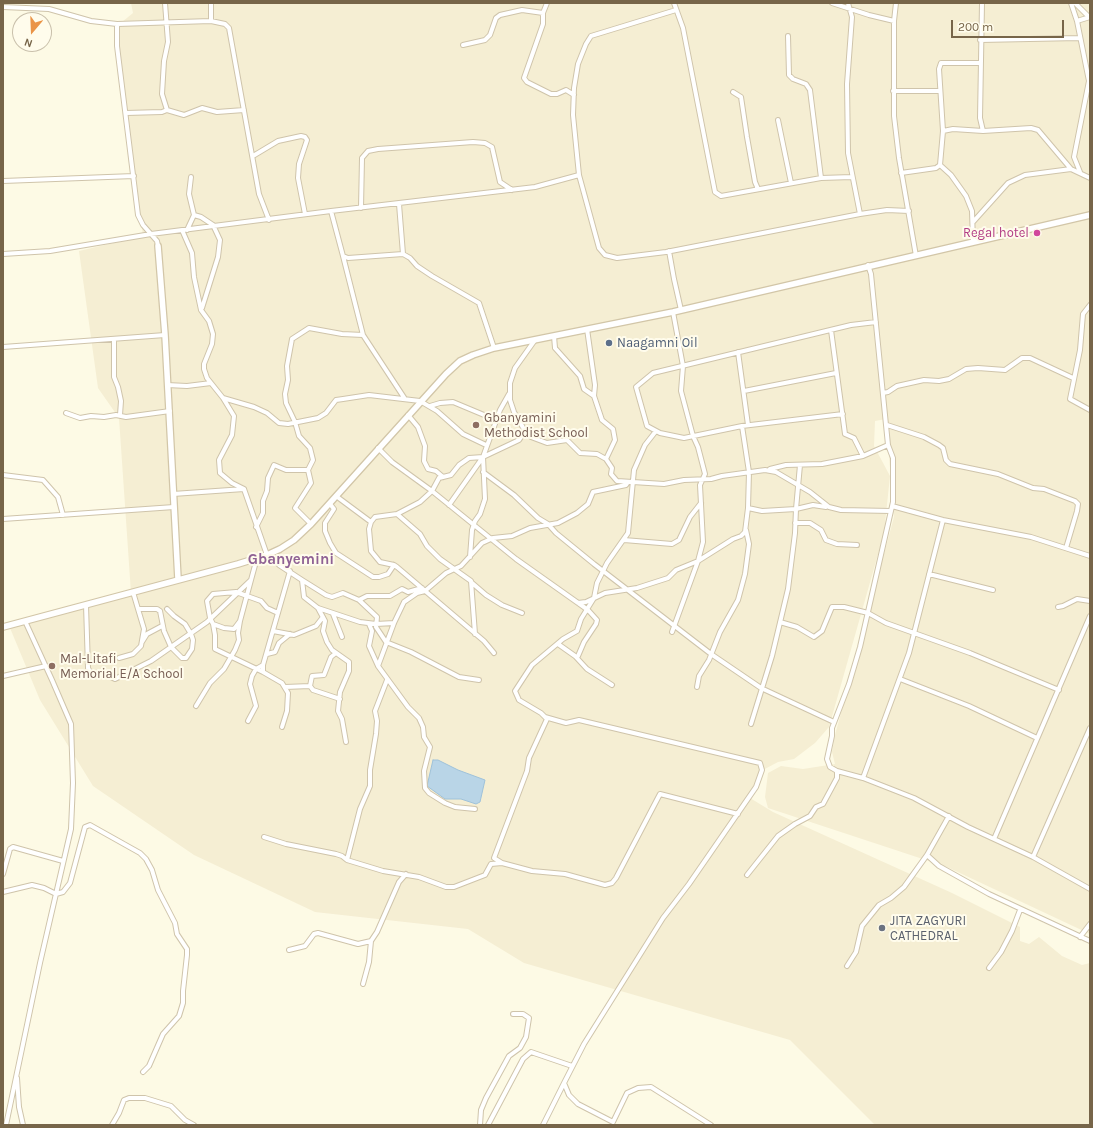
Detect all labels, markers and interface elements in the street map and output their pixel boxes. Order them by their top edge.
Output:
north arrow [12,12,52,52]
scale bar [953,12,1066,38]
text: 200 m [958,20,993,34]
text: N [22,35,34,50]
place label: Regal hotel [963,225,1029,241]
marker: Regal hotel [1032,228,1042,238]
place label: Naagamni Oil [617,335,698,351]
marker: Naagamni Oil [604,338,614,348]
place label: Gbanyamini Methodist School [484,410,588,441]
marker: Gbanyamini Methodist School [471,420,481,430]
district label: Gbanyemini [248,551,334,569]
place label: Mal-Litafi Memorial E/A School [60,651,183,682]
marker: Mal-Litafi Memorial E/A School [47,661,57,671]
place label: JITA ZAGYURI CATHEDRAL [890,913,966,944]
marker: JITA ZAGYURI CATHEDRAL [877,923,887,933]

